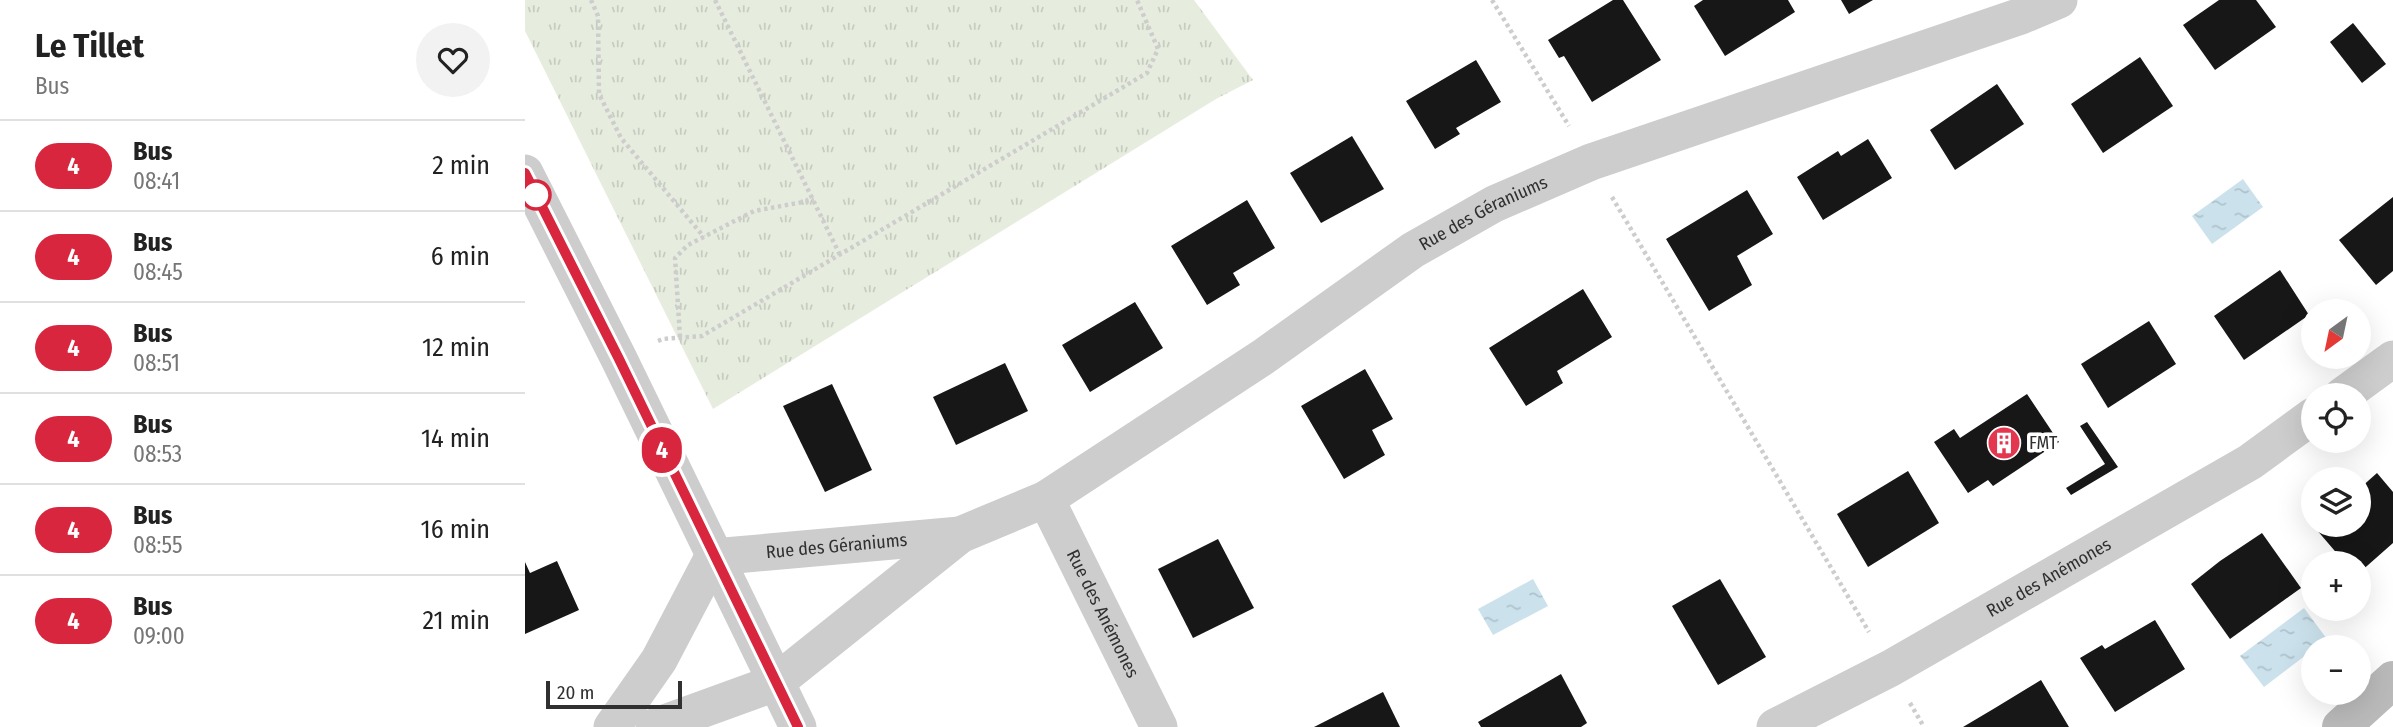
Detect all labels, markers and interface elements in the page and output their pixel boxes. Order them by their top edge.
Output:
button: heart [416,23,490,97]
text: Le Tillet [35,26,144,66]
text: Bus [35,72,69,100]
text: Bus [133,136,172,167]
text: 2 min [432,150,490,181]
text: 4 [67,152,80,180]
text: 08:41 [133,167,180,195]
street label: Rue des Géraniums [1415,171,1551,255]
unlabelled marker [521,180,551,210]
text: Bus [133,227,172,258]
text: 6 min [431,241,490,272]
text: 4 [67,243,80,271]
text: 08:45 [133,258,183,286]
north arrow [2301,299,2371,369]
map controls [2301,299,2371,705]
text: Bus [133,318,172,349]
text: 12 min [422,332,490,363]
text: 4 [67,334,80,362]
text: 08:51 [133,349,180,377]
button: locate [2301,383,2371,453]
text: Bus [133,409,172,440]
text: 14 min [421,423,490,454]
building icon: FMT [1985,424,2023,462]
text: 4 [67,425,80,453]
line badge: 4 [639,427,685,473]
place label: FMT [2029,432,2058,454]
text: 4 [656,436,668,464]
text: 08:53 [133,440,182,468]
button: layers [2301,467,2371,537]
text: Bus [133,500,172,531]
text: 16 min [421,514,490,545]
text: 4 [67,516,80,544]
street label: Rue des Géraniums [765,529,908,563]
text: 08:55 [133,531,182,559]
street label: Rue des Anémones [1982,533,2115,622]
street label: Rue des Anémones [1062,546,1144,682]
button: + [2301,551,2371,621]
text: Bus [133,591,172,622]
text: 21 min [423,605,490,636]
text: 4 [67,607,80,635]
text: 09:00 [133,622,185,650]
button: − [2301,635,2371,705]
scale bar [546,678,683,710]
text: 20 m [557,681,594,704]

